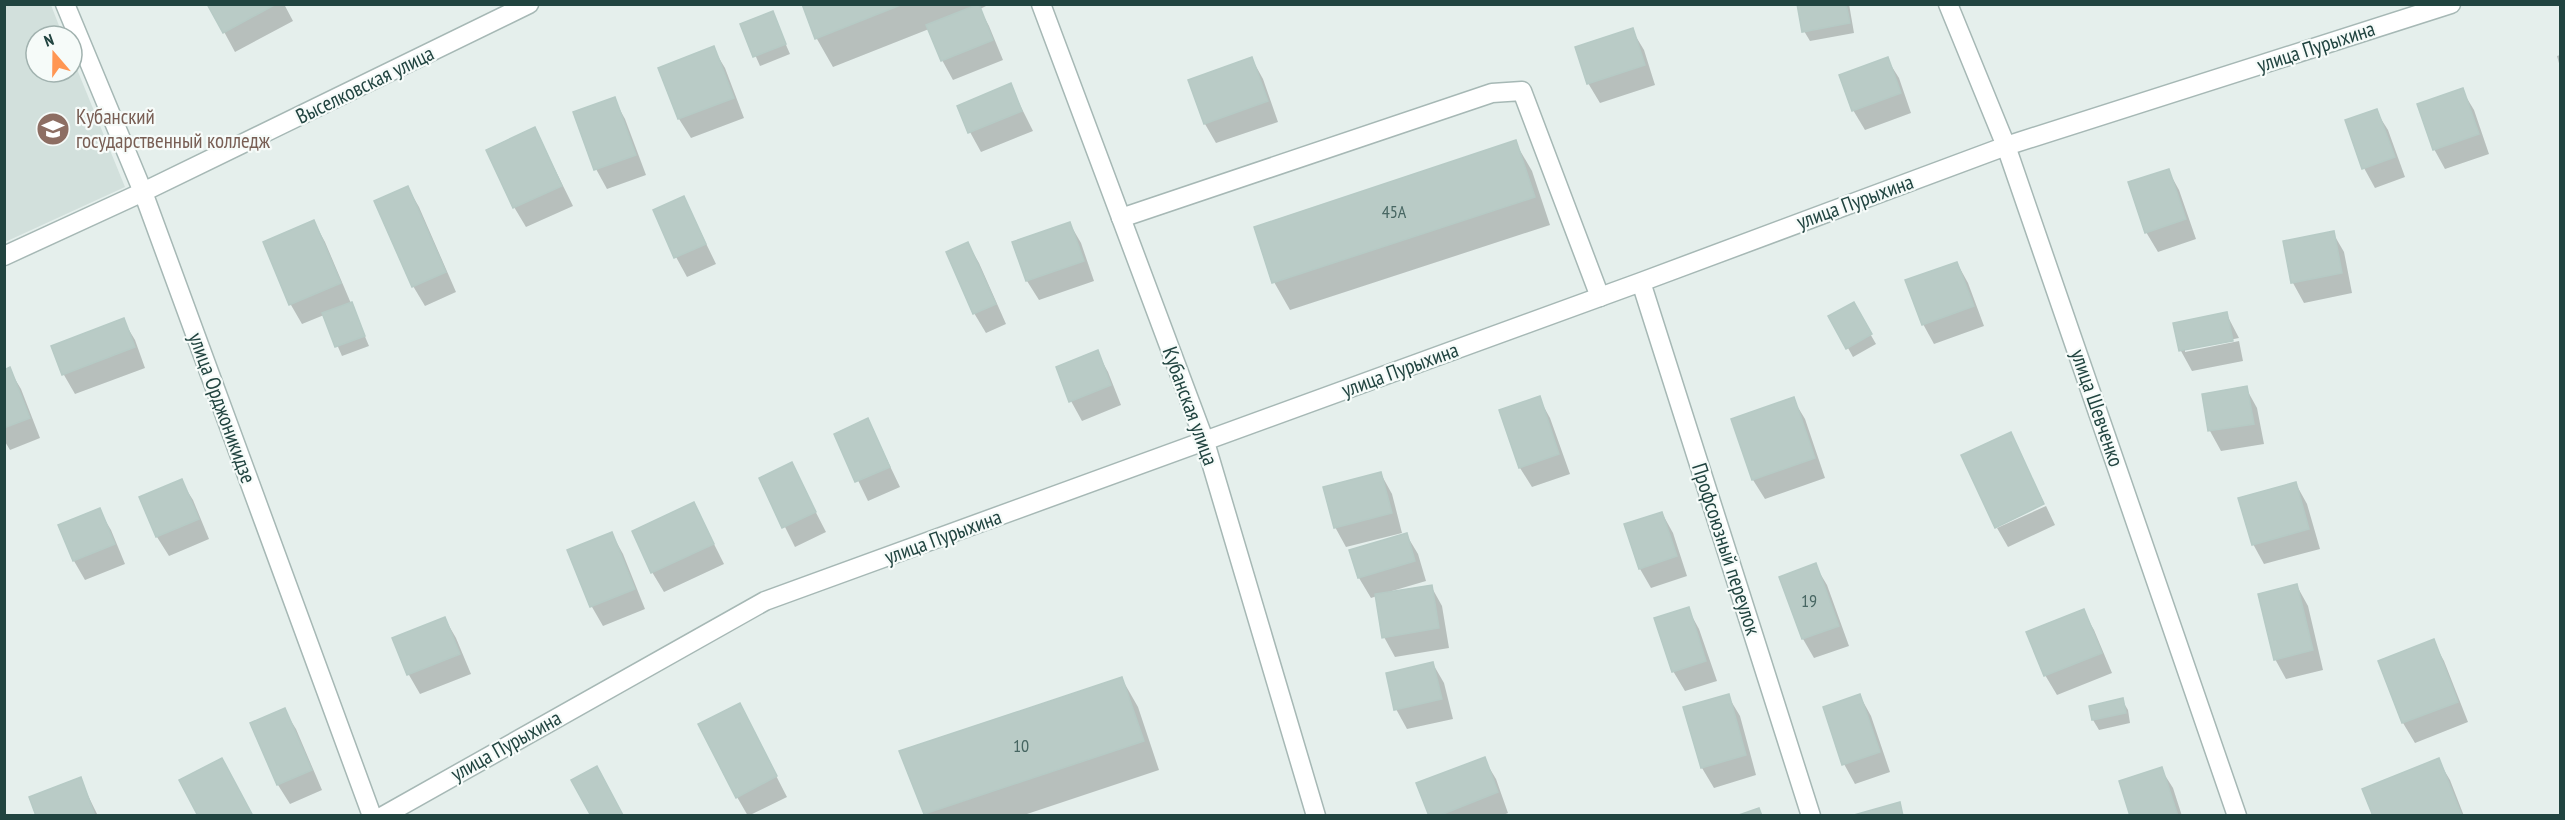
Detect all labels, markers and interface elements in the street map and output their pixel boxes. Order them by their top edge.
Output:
street label: улица Пурыхина [2254,15,2378,78]
north arrow [24,24,84,84]
text: N [41,29,56,51]
street label: Выселковская улица [291,39,438,130]
place label: Кубанский государственный колледж [76,103,271,154]
school or university icon: Кубанский государственный колледж [35,111,71,147]
street label: улица Пурыхина [1793,168,1917,235]
house number: 45А [1382,200,1407,223]
street label: улица Орджоникидзе [183,329,262,487]
street label: улица Пурыхина [1338,336,1462,403]
street label: Кубанская улица [1157,343,1224,469]
street label: улица Шевченко [2065,346,2130,470]
street label: Профсоюзный переулок [1686,459,1767,638]
street label: улица Пурыхина [881,503,1005,570]
house number: 19 [1801,589,1817,612]
street label: улица Пурыхина [446,704,566,787]
house number: 10 [1013,734,1029,757]

